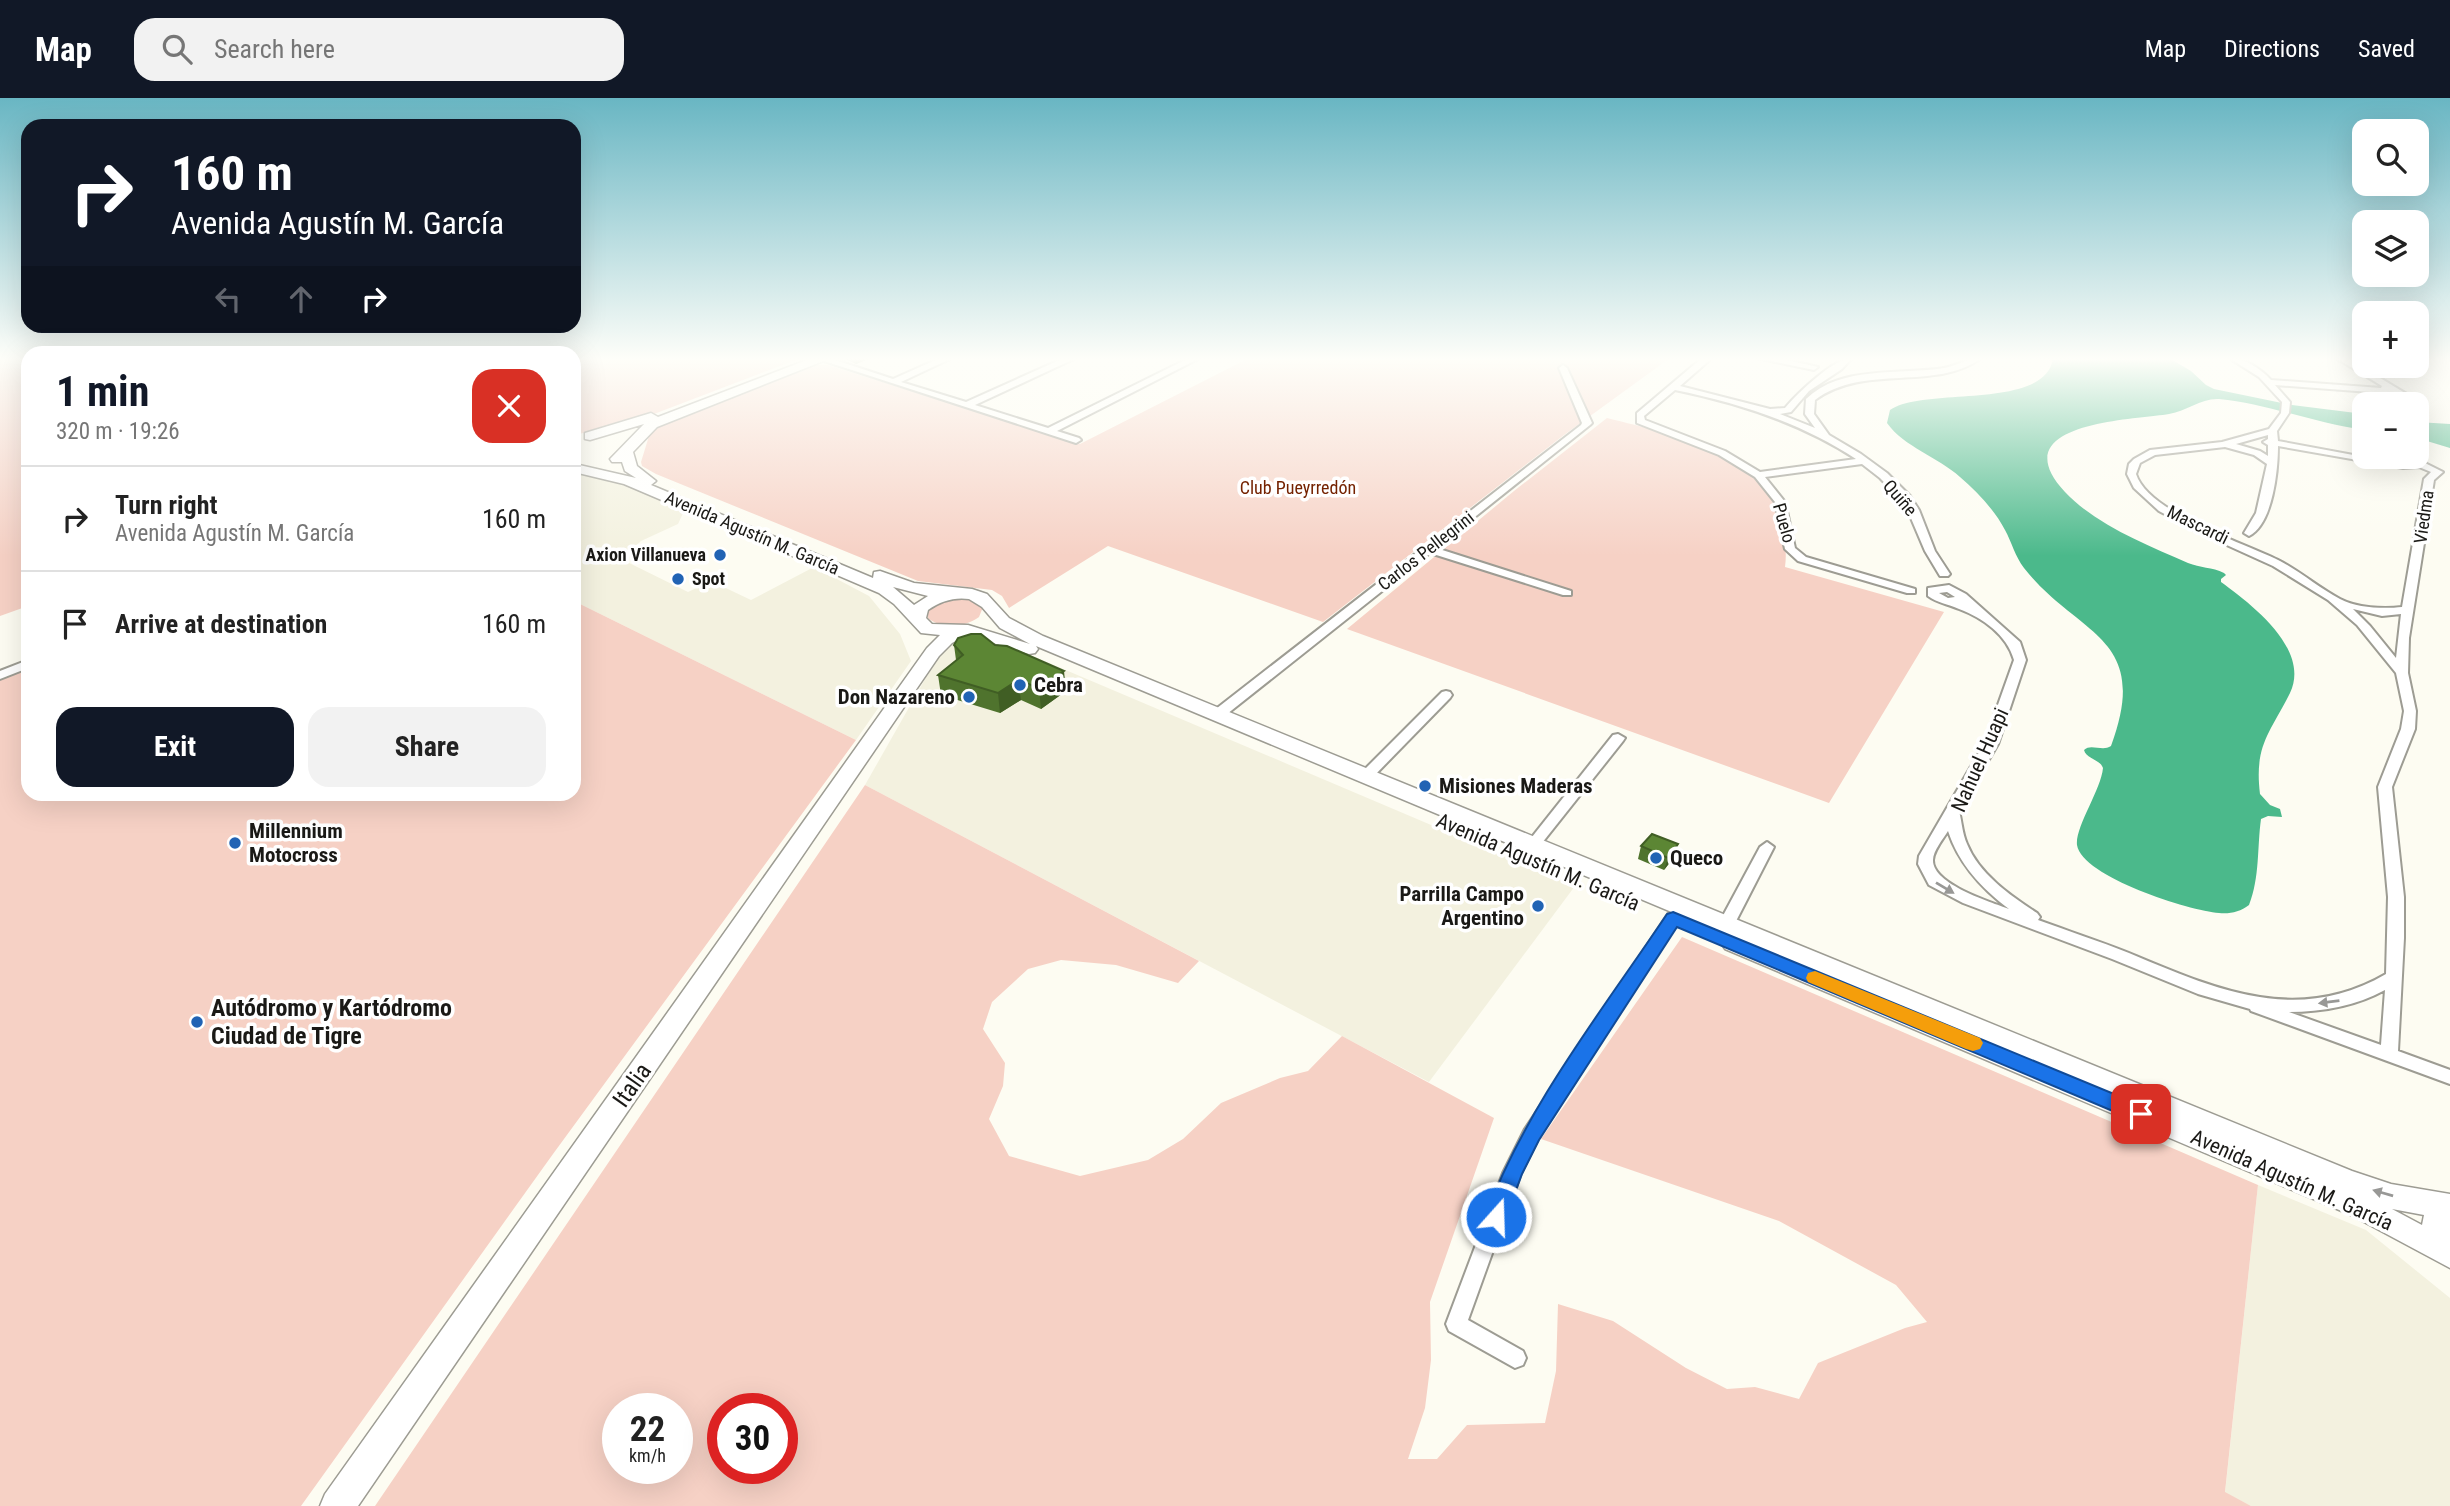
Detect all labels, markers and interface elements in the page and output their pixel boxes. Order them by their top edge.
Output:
search box [134,18,624,81]
text: Map [35,30,92,69]
icon: search [158,30,196,68]
text: Search here [214,34,335,64]
text: Map [2145,35,2186,63]
text: Directions [2224,35,2320,63]
text: Saved [2358,35,2415,63]
map controls [2352,119,2429,469]
button: search [2352,119,2429,196]
text: 160 m [171,145,293,202]
icon: right [56,147,147,238]
text: Avenida Agustín M. García [171,204,504,242]
button: layers [2352,210,2429,287]
icon: left [209,280,247,318]
icon: ahead [282,280,320,318]
icon: right [355,280,393,318]
button: + [2352,301,2429,378]
text: 1 min [56,367,149,416]
button: close [472,369,546,443]
button: − [2352,392,2429,469]
text: 320 m · 19:26 [56,418,180,445]
street label: Quiñe [1879,475,1922,520]
park label: Club Pueyrredón [1240,477,1356,498]
street label: Avenida Agustín M. García [662,486,843,579]
street label: Viedma [2409,489,2438,545]
text: Turn right [115,490,217,520]
icon: right [56,500,94,538]
street label: Puelo [1769,501,1800,545]
street label: Mascardi [2164,501,2232,548]
text: 160 m [482,504,546,534]
street label: Carlos Pellegrini [1373,507,1478,595]
text: Avenida Agustín M. García [115,520,354,547]
place label: Axion Villanueva [585,544,706,565]
marker: Axion Villanueva [712,547,728,563]
place label: Spot [692,568,726,589]
marker: Spot [670,571,686,587]
icon: arrive [56,605,94,643]
text: Arrive at destination [115,609,327,639]
text: 160 m [482,609,546,639]
place label: Cebra [1034,673,1083,697]
marker: Cebra [1012,677,1028,693]
place label: Don Nazareno [838,685,955,709]
marker: Don Nazareno [961,689,977,705]
street label: Nahuel Huapi [1946,704,2014,816]
button: Exit [56,707,294,787]
button: Share [308,707,546,787]
place label: Misiones Maderas [1439,774,1593,798]
marker: Misiones Maderas [1417,778,1433,794]
street label: Avenida Agustín M. García [1433,808,1643,916]
place label: Millennium Motocross [249,819,343,867]
marker: Millennium Motocross [227,835,243,851]
place label: Queco [1670,846,1723,870]
marker: Queco [1648,850,1664,866]
one-way arrow [1936,881,1955,894]
place label: Parrilla Campo Argentino [1399,882,1524,930]
marker: Parrilla Campo Argentino [1530,898,1546,914]
place label: Autódromo y Kartódromo Ciudad de Tigre [211,994,452,1050]
one-way arrow [2318,996,2340,1007]
marker: Autódromo y Kartódromo Ciudad de Tigre [189,1014,205,1030]
street label: Italia [607,1058,657,1112]
pin [2111,1084,2171,1144]
icon: arrive [2122,1095,2160,1133]
street label: Avenida Agustín M. García [2187,1125,2397,1235]
position arrow [1459,1180,1533,1254]
one-way arrow [2372,1188,2393,1198]
speed limit sign: 30 [707,1393,798,1484]
text: 22 [630,1409,665,1450]
text: km/h [629,1445,666,1466]

